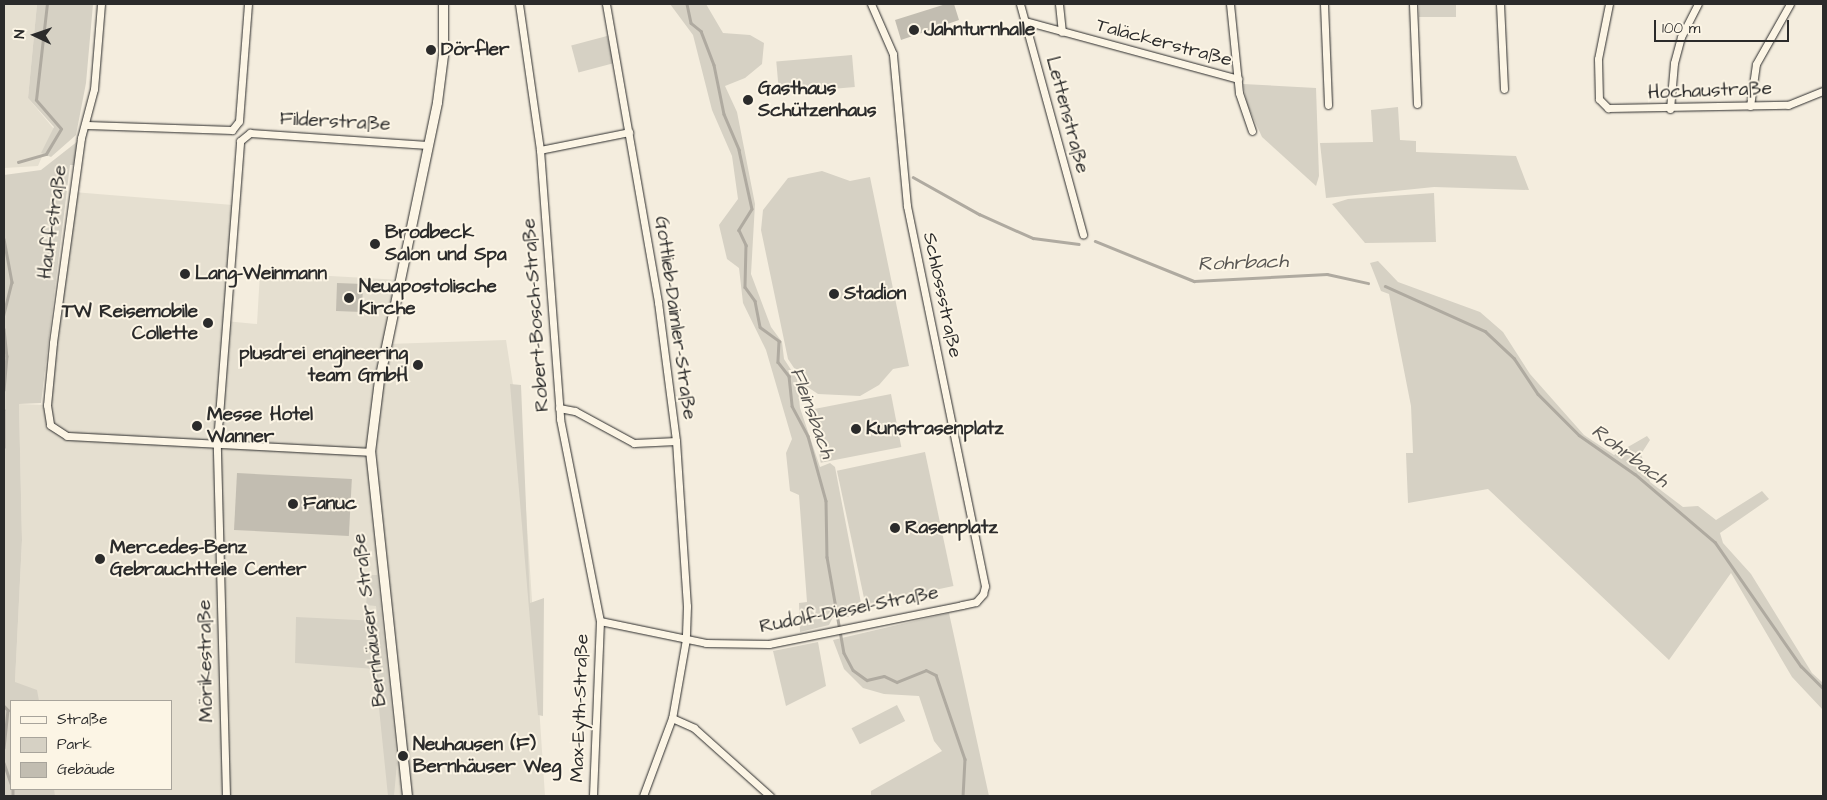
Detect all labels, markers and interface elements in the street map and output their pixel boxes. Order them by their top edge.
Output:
north arrow [10,10,60,60]
scale bar [1657,10,1792,42]
street label: Taläckerstraße [1094,14,1234,72]
text: 100 m [1662,18,1701,39]
place label: Jahnturnhalle [924,19,1035,41]
marker: Jahnturnhalle [908,24,920,36]
text: N [10,29,30,39]
place label: Dörfler [441,39,510,61]
marker: Dörfler [425,44,437,56]
street label: Lettenstraße [1040,54,1094,176]
street label: Hochaustraße [1648,77,1772,105]
place label: Gasthaus Schützenhaus [758,78,876,122]
marker: Gasthaus Schützenhaus [742,94,754,106]
street label: Filderstraße [279,108,391,136]
street label: Hauffstraße [34,164,72,280]
street label: Gottlieb-Daimler-Straße [649,215,701,421]
street label: Robert-Bosch-Straße [518,217,554,413]
place label: Brodbeck Salon und Spa [385,222,507,266]
street label: Schlossstraße [918,230,966,360]
marker: Brodbeck Salon und Spa [369,238,381,250]
water label: Rohrbach [1197,249,1289,277]
place label: Lang-Weinmann [195,263,327,285]
marker: Lang-Weinmann [179,268,191,280]
place label: Neuapostolische Kirche [359,276,497,320]
place label: Stadion [844,283,906,305]
marker: Stadion [828,288,840,300]
marker: Neuapostolische Kirche [343,292,355,304]
place label: TW Reisemobile Collette [62,301,198,345]
marker: TW Reisemobile Collette [202,317,214,329]
place label: plusdrei engineering team GmbH [239,343,408,387]
marker: plusdrei engineering team GmbH [412,359,424,371]
water label: Fleinsbach [785,364,839,462]
place label: Messe Hotel Wanner [207,404,313,448]
place label: Kunstrasenplatz [866,418,1004,440]
water label: Rohrbach [1587,419,1673,493]
marker: Messe Hotel Wanner [191,420,203,432]
marker: Kunstrasenplatz [850,423,862,435]
place label: Fanuc [303,493,357,515]
marker: Fanuc [287,498,299,510]
place label: Rasenplatz [905,517,998,539]
marker: Rasenplatz [889,522,901,534]
street label: Bernhäuser Straße [348,532,392,708]
place label: Mercedes-Benz Gebrauchtteile Center [110,537,306,581]
marker: Mercedes-Benz Gebrauchtteile Center [94,553,106,565]
street label: Rudolf-Diesel-Straße [758,581,940,639]
street label: Mörikestraße [194,599,218,723]
street label: Max-Eyth-Straße [566,633,594,783]
legend [10,700,172,790]
text: Straße [57,709,107,730]
text: Park [57,734,92,755]
place label: Neuhausen (F) Bernhäuser Weg [413,734,561,778]
marker: Neuhausen (F) Bernhäuser Weg [397,750,409,762]
text: Gebäude [57,759,115,780]

